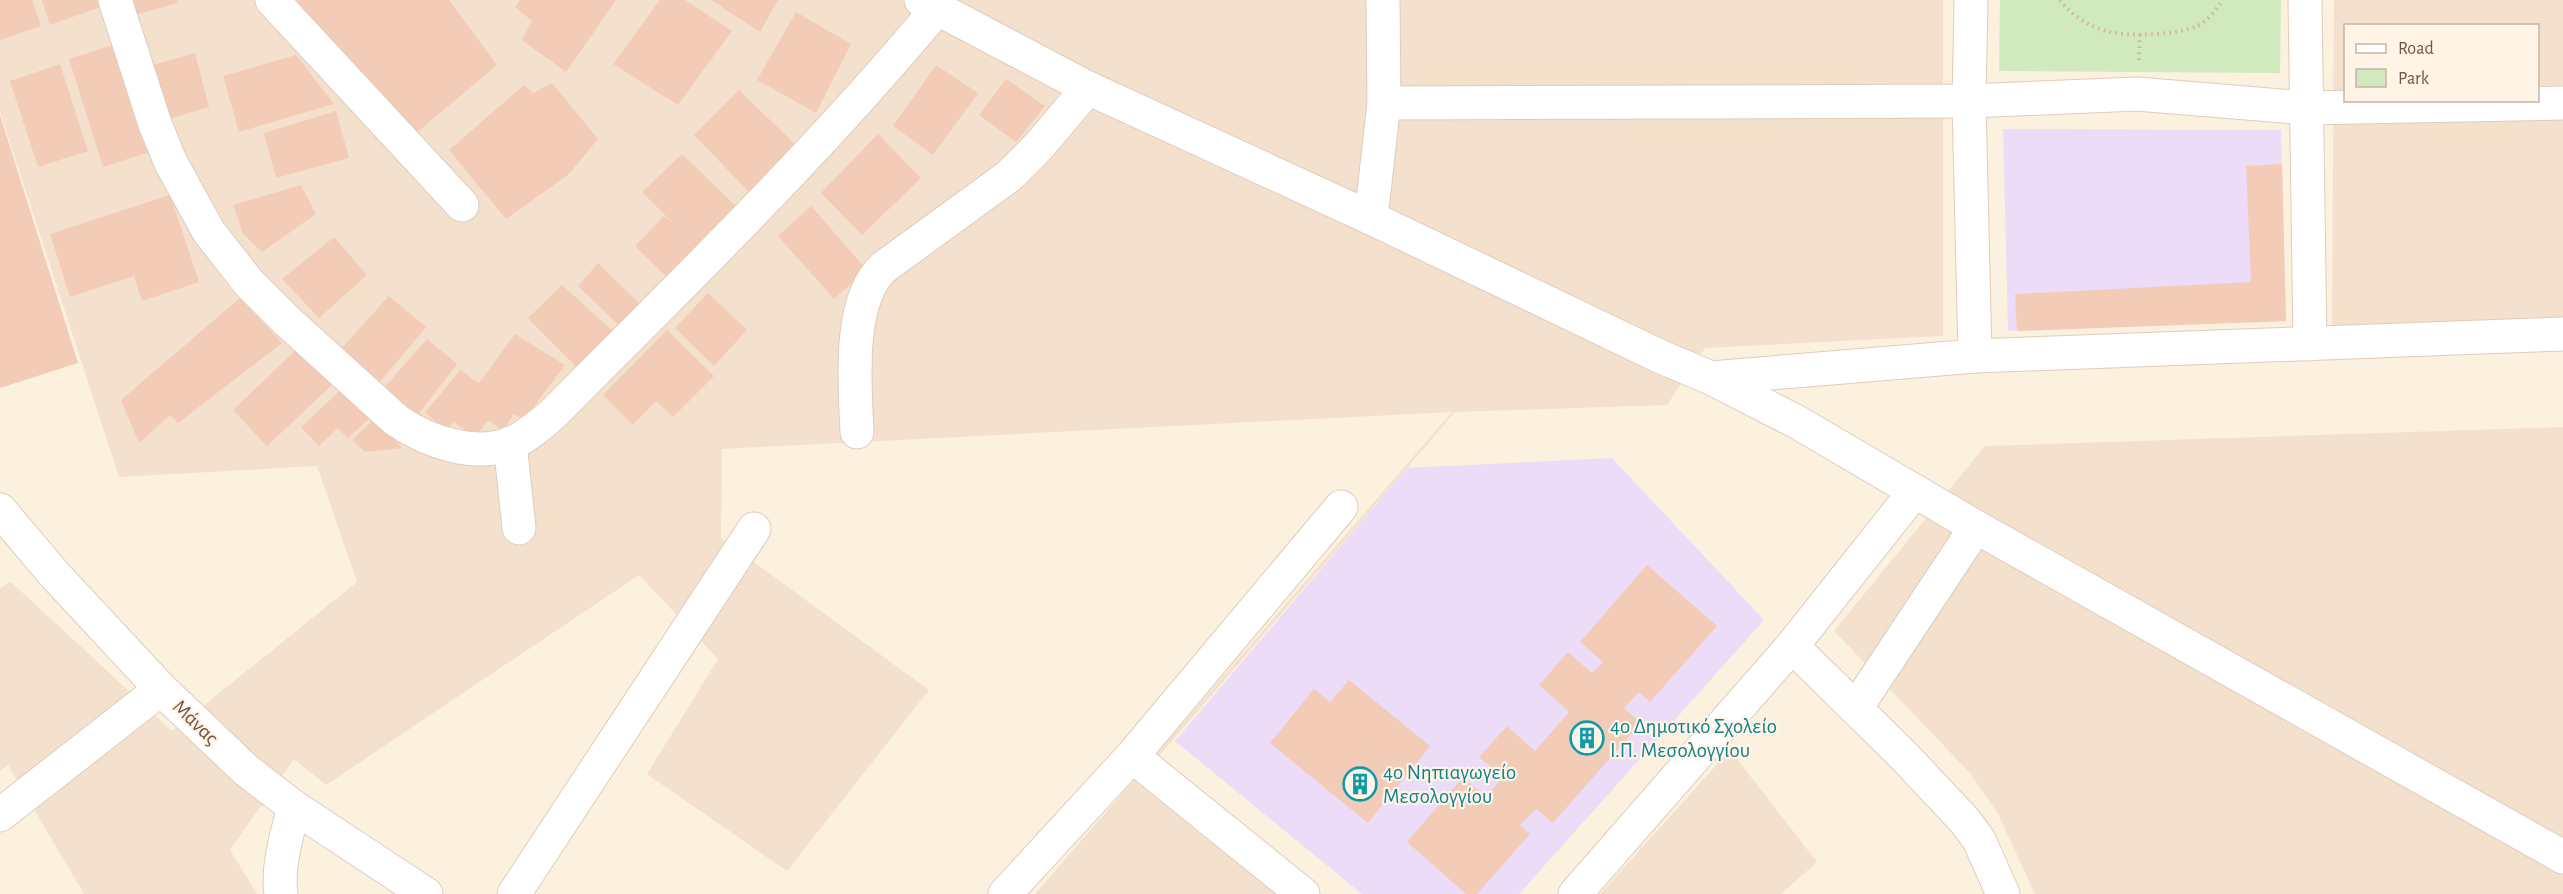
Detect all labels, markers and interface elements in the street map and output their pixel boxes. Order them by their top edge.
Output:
legend [2344,24,2539,102]
text: Road [2398,40,2434,58]
text: Park [2398,70,2430,88]
street label: Μάνας [169,696,223,749]
place label: 4ο Δημοτικό Σχολείο Ι.Π. Μεσολογγίου [1610,716,1777,761]
building icon: 4ο Δημοτικό Σχολείο Ι.Π. Μεσολογγίου [1569,720,1605,756]
place label: 4ο Νηπιαγωγείο Μεσολογγίου [1383,762,1516,807]
building icon: 4ο Νηπιαγωγείο Μεσολογγίου [1342,766,1378,802]

